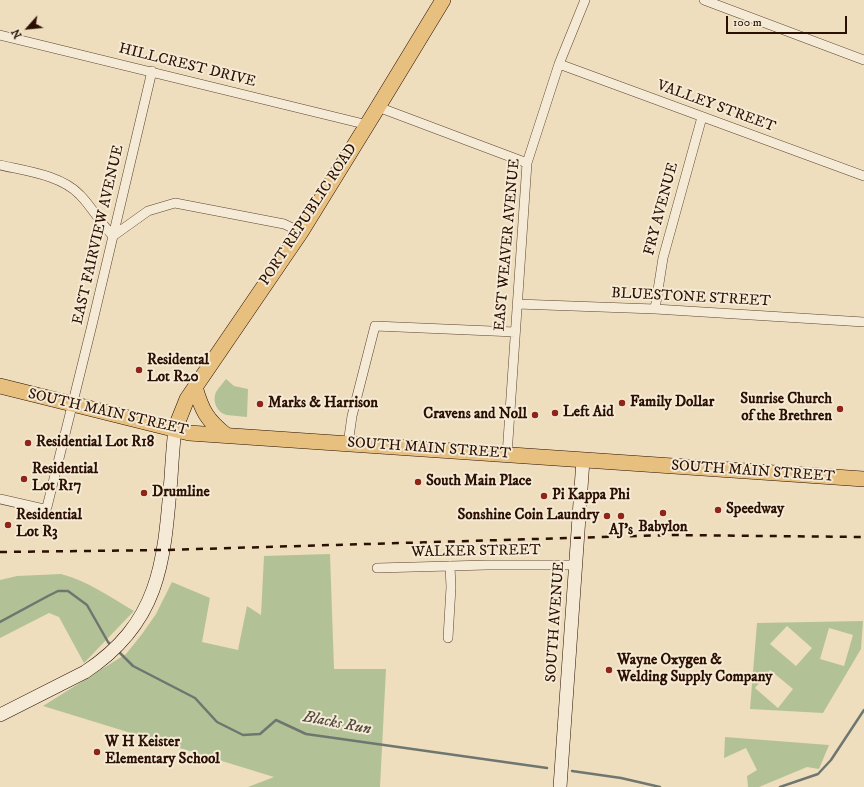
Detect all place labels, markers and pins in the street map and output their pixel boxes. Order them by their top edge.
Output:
place label: Residental Lot R20 [147,352,209,387]
marker: Residental Lot R20 [134,365,144,375]
place label: Sunrise Church of the Brethren [740,391,832,426]
place label: Family Dollar [630,394,714,412]
place label: Marks & Harrison [268,395,378,413]
marker: Family Dollar [617,398,627,408]
marker: Marks & Harrison [255,399,265,409]
place label: Left Aid [563,404,614,422]
marker: Sunrise Church of the Brethren [835,404,845,414]
place label: Cravens and Noll [423,406,527,424]
marker: Left Aid [550,408,560,418]
marker: Cravens and Noll [530,410,540,420]
place label: Residential Lot R18 [36,434,154,452]
marker: Residential Lot R18 [23,438,33,448]
place label: Residential Lot R17 [32,461,98,496]
place label: South Main Place [426,473,531,491]
marker: Residential Lot R17 [19,474,29,484]
marker: South Main Place [413,477,423,487]
place label: Drumline [152,484,210,502]
place label: Pi Kappa Phi [552,487,630,505]
marker: Drumline [139,488,149,498]
marker: Pi Kappa Phi [539,491,549,501]
place label: Speedway [726,501,784,519]
marker: Speedway [713,505,723,515]
place label: Residential Lot R3 [16,507,82,542]
place label: Sonshine Coin Laundry [457,507,599,525]
marker: Babylon [658,508,668,518]
marker: Sonshine Coin Laundry [602,511,612,521]
marker: AJ's [616,511,626,521]
place label: Babylon [638,519,688,537]
marker: Residential Lot R3 [3,520,13,530]
place label: AJ's [609,522,633,540]
place label: Wayne Oxygen & Welding Supply Company [617,652,772,687]
marker: Wayne Oxygen & Welding Supply Company [604,665,614,675]
place label: W H Keister Elementary School [105,734,220,769]
marker: W H Keister Elementary School [92,747,102,757]

